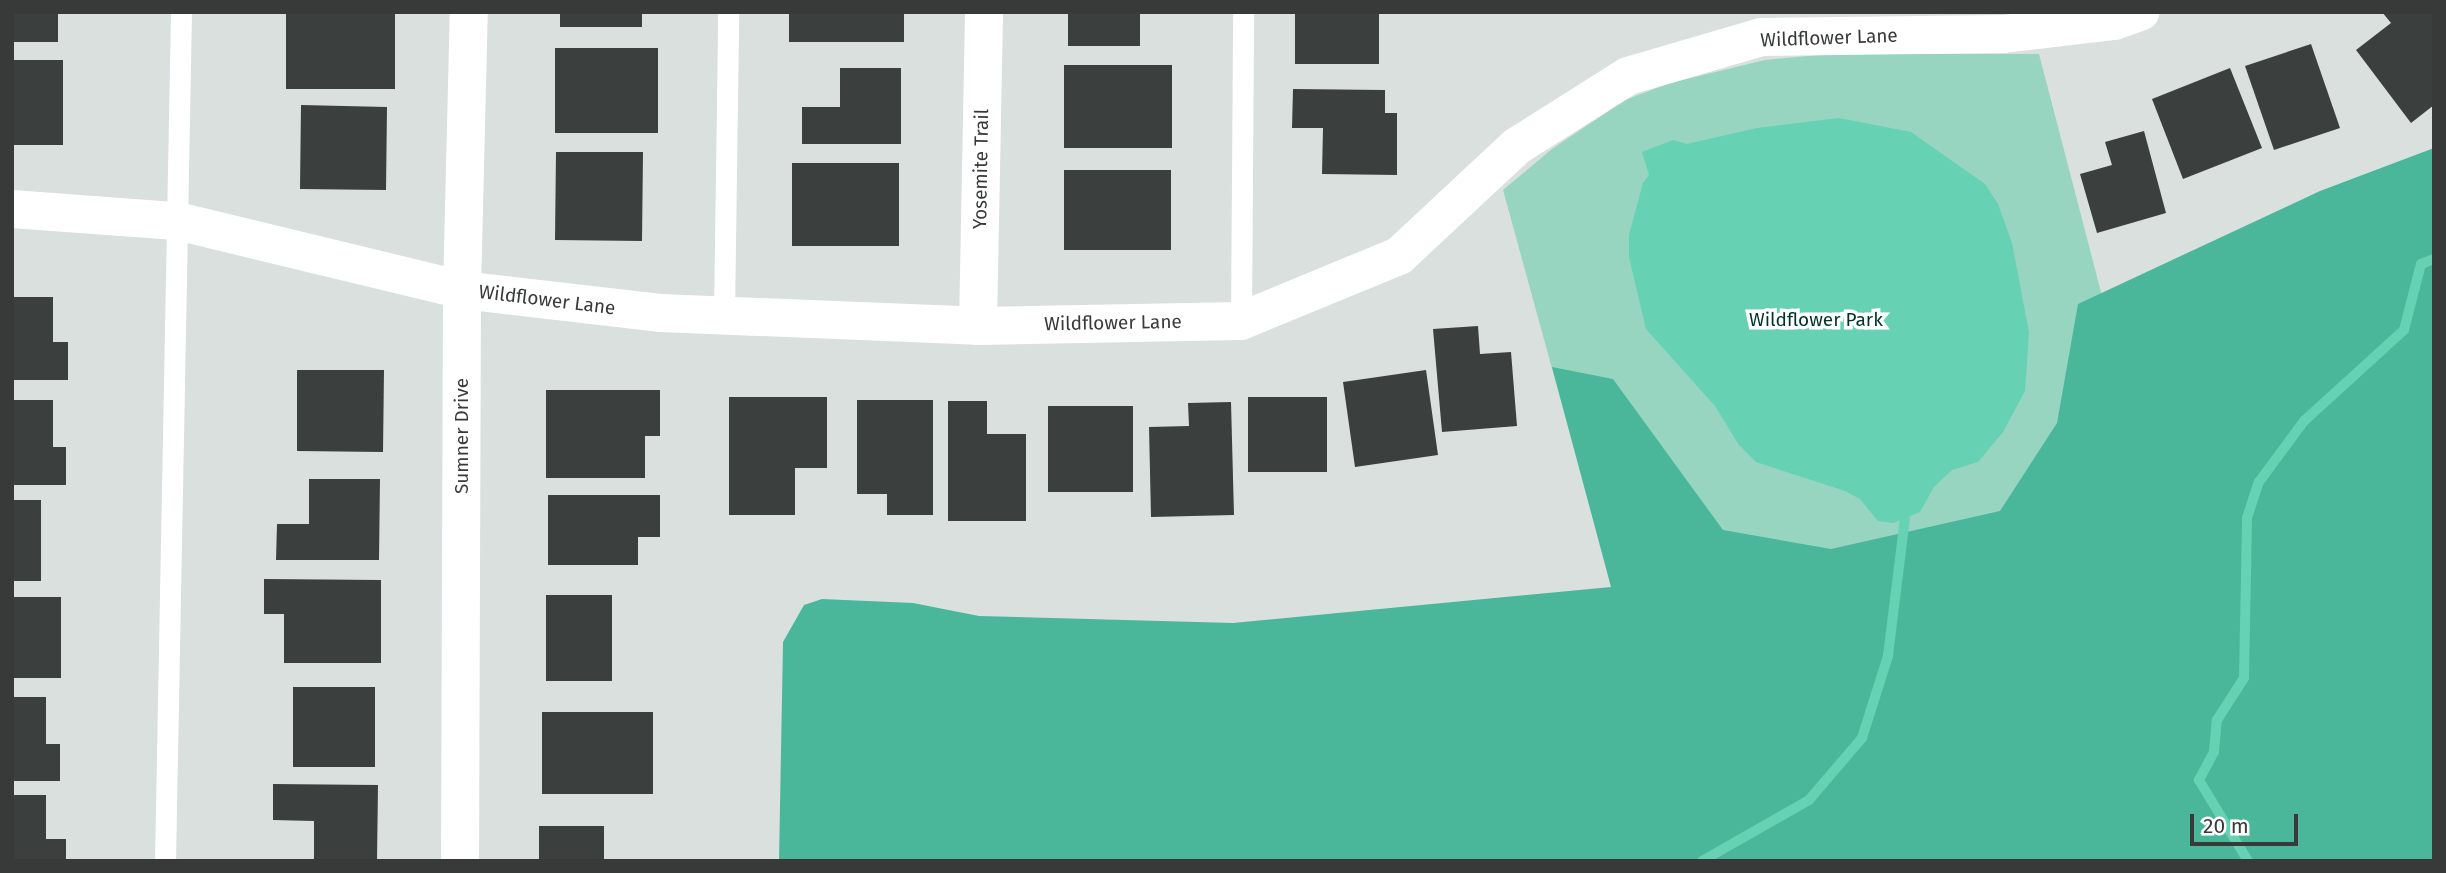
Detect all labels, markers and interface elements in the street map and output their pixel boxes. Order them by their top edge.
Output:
street label: Wildflower Lane [1760,24,1898,52]
street label: Yosemite Trail [969,109,993,229]
street label: Wildflower Lane [477,280,617,320]
park label: Wildflower Park [1749,309,1883,331]
street label: Wildflower Lane [1044,310,1182,336]
street label: Sumner Drive [451,378,473,494]
scale bar [2194,800,2302,844]
text: 20 m [2203,813,2249,839]

